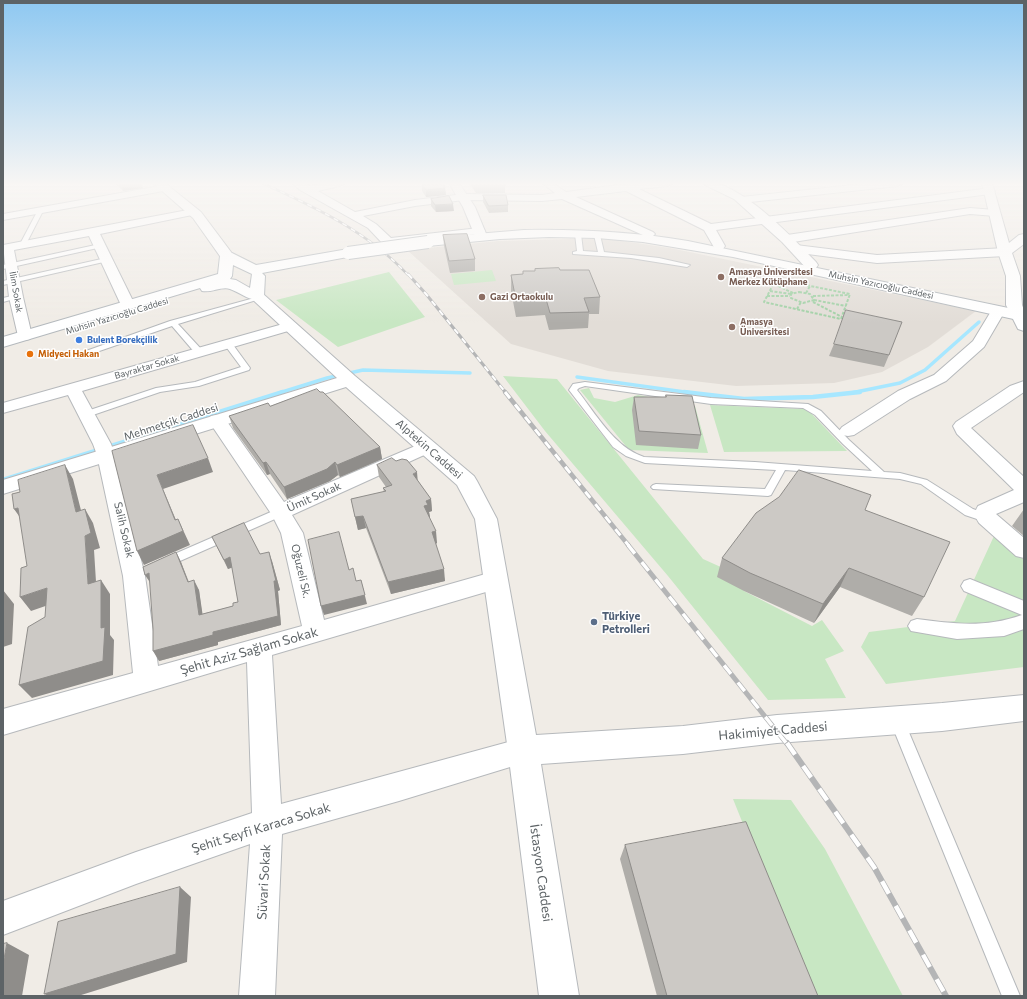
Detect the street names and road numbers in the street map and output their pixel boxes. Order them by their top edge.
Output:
street label: Muhsin Yazıcıoğlu Caddesi [828,269,934,301]
street label: İlim Sokak [7,270,25,314]
street label: Muhsin Yazıcıoğlu Caddesi [64,295,170,337]
street label: Bayraktar Sokak [113,353,181,381]
street label: Mehmetçik Caddesi [122,401,220,443]
street label: Alptekin Caddesi [393,417,465,481]
street label: Ümit Sokak [285,479,343,515]
street label: Salih Sokak [111,501,137,559]
street label: Oğuzeli Sk. [288,543,314,599]
street label: Şehit Aziz Sağlam Sokak [178,624,320,678]
street label: Hakimiyet Caddesi [718,718,828,744]
street label: Şehit Seyfi Karaca Sokak [190,799,332,857]
street label: İstasyon Caddesi [526,823,556,923]
street label: Süvari Sokak [254,844,274,920]

